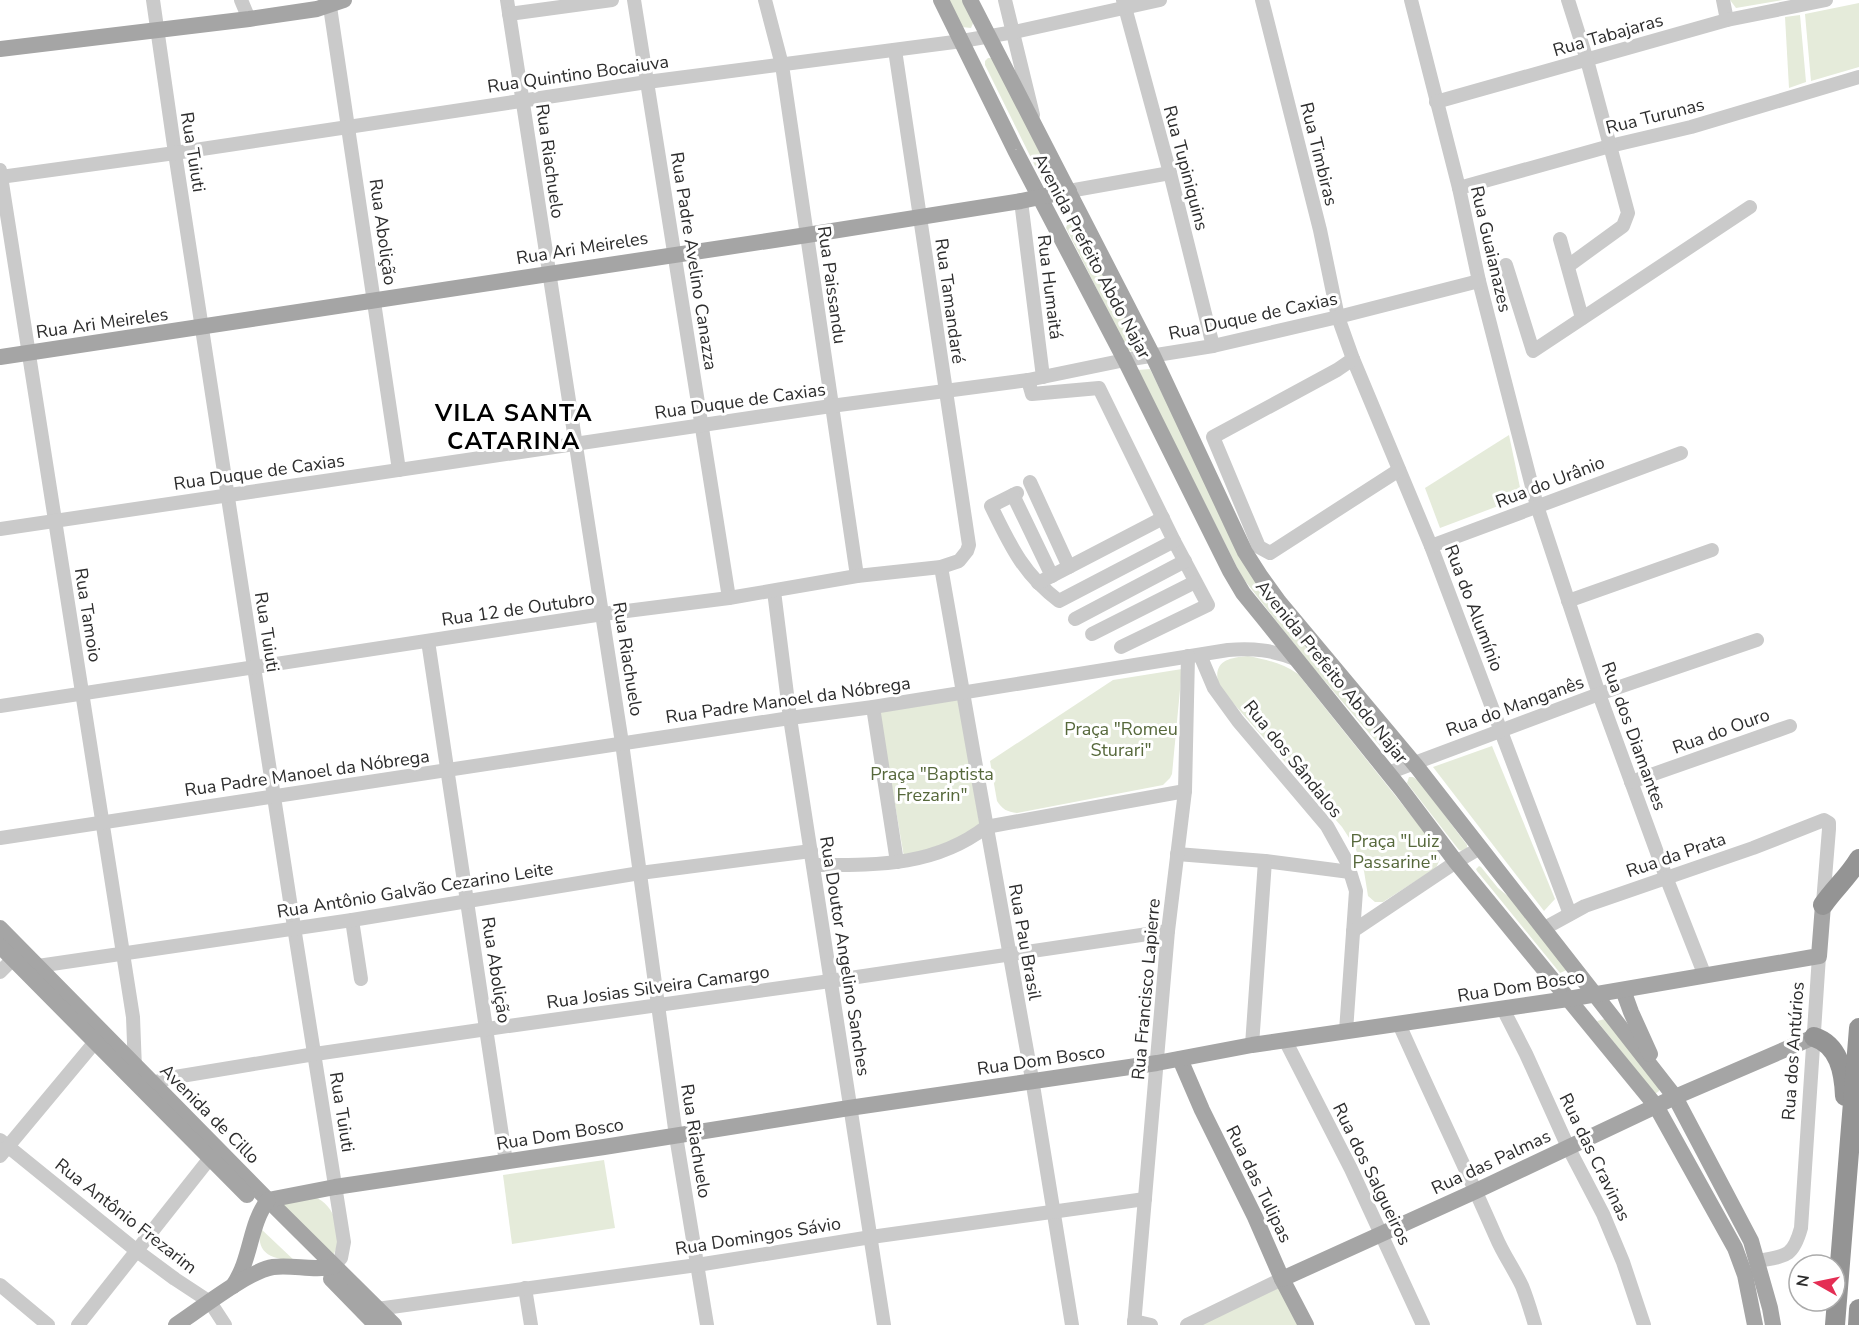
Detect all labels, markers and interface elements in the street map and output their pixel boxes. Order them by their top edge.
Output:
street label: Rua Tabajaras [1550,8,1666,62]
street label: Rua Quintino Bocaiuva [486,49,670,99]
street label: Rua Turunas [1603,92,1707,140]
street label: Rua Timbiras [1295,100,1343,208]
street label: Rua Riachuelo [530,102,570,220]
street label: Rua Tupiniquins [1158,103,1214,233]
street label: Rua Tuiuti [175,110,211,194]
street label: Avenida Prefeito Abdo Najar [1027,149,1157,364]
street label: Rua Padre Avelino Canazza [665,150,723,372]
street label: Rua Abolição [364,177,402,287]
street label: Rua Guaianazes [1465,184,1517,314]
street label: Rua Paissandu [812,225,852,345]
street label: Rua Ari Meireles [514,226,650,270]
street label: Rua Humaitá [1032,233,1068,341]
street label: Rua Tamandaré [929,237,971,365]
street label: Rua Duque de Caxias [1166,286,1340,346]
street label: Rua Ari Meireles [34,302,170,344]
street label: Rua Duque de Caxias [653,377,827,425]
district label: VILA SANTA CATARINA [434,397,593,457]
street label: Rua Duque de Caxias [172,448,346,496]
street label: Rua do Urânio [1492,450,1608,514]
street label: Rua do Alumínio [1439,541,1509,675]
street label: Rua Tamoio [69,566,107,664]
street label: Avenida Prefeito Abdo Najar [1250,575,1414,769]
street label: Rua 12 de Outubro [440,586,596,632]
street label: Rua Tuiuti [249,590,285,674]
street label: Rua Riachuelo [607,600,649,718]
street label: Rua dos Diamantes [1596,658,1672,814]
street label: Rua do Manganês [1443,670,1587,742]
street label: Rua Padre Manoel da Nóbrega [664,671,912,729]
street label: Rua dos Sândalos [1238,695,1348,823]
street label: Rua do Ouro [1669,702,1773,760]
park label: Praça "Romeu Sturari" [1064,717,1178,762]
street label: Rua Padre Manoel da Nóbrega [183,744,431,802]
park label: Praça "Baptista Frezarin" [870,762,994,807]
street label: Rua da Prata [1623,827,1729,883]
park label: Praça "Luiz Passarine" [1351,829,1439,874]
street label: Rua Doutor Angelino Sanches [814,834,876,1078]
street label: Rua Antônio Galvão Cezarino Leite [275,856,555,924]
street label: Rua Pau Brasil [1003,882,1047,1003]
street label: Rua Francisco Lapierre [1126,897,1166,1081]
street label: Rua Abolição [476,915,516,1025]
street label: Rua Josias Silveira Camargo [545,959,771,1015]
street label: Rua Dom Bosco [1456,964,1586,1008]
street label: Rua dos Antúrios [1776,981,1810,1121]
street label: Rua Dom Bosco [976,1039,1106,1081]
street label: Avenida de Cillo [155,1059,265,1169]
street label: Rua Tuiuti [324,1070,360,1154]
street label: Rua Riachuelo [675,1082,717,1200]
street label: Rua das Cravinas [1554,1089,1636,1225]
street label: Rua dos Salgueiros [1327,1099,1417,1249]
street label: Rua Dom Bosco [495,1112,625,1156]
street label: Rua das Tulipas [1220,1121,1298,1247]
street label: Rua das Palmas [1427,1124,1555,1200]
street label: Rua Antônio Frezarim [50,1153,202,1279]
street label: Rua Domingos Sávio [674,1211,842,1261]
north arrow [1787,1253,1847,1313]
text: N [1791,1273,1815,1288]

